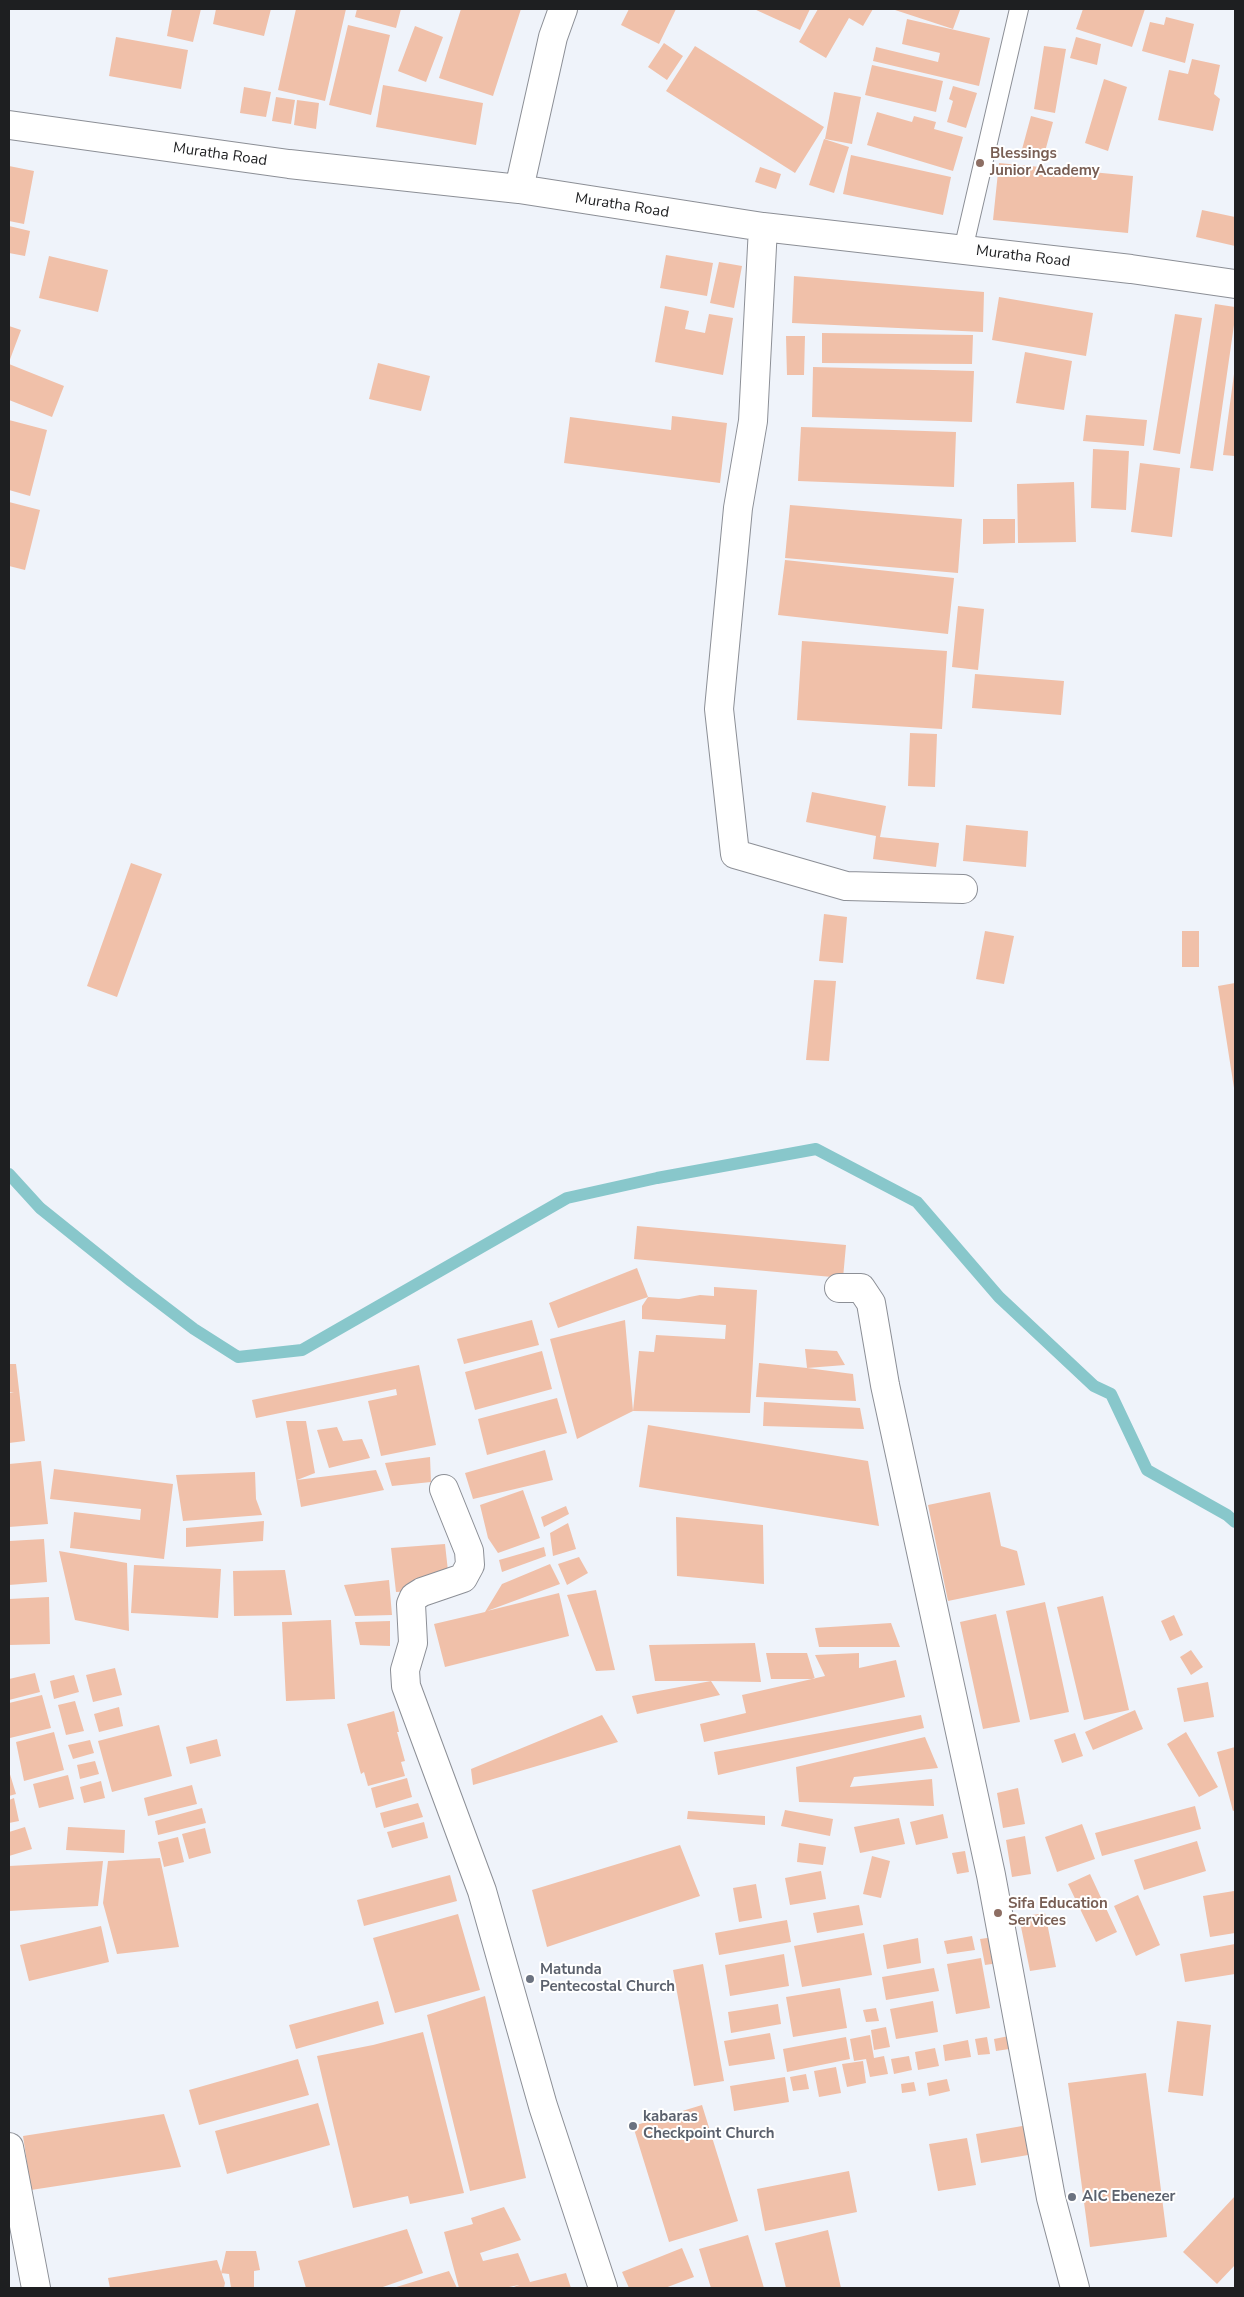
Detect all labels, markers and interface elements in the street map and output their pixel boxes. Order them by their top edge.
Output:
street label: Muratha Road [172,139,268,171]
place label: Blessings Junior Academy [990,145,1100,180]
marker: Blessings Junior Academy [974,157,986,169]
street label: Muratha Road [574,190,670,222]
street label: Muratha Road [975,242,1071,272]
place label: Sifa Education Services [1008,1895,1108,1930]
marker: Sifa Education Services [992,1907,1004,1919]
place label: Matunda Pentecostal Church [540,1961,675,1996]
marker: Matunda Pentecostal Church [524,1973,536,1985]
place label: kabaras Checkpoint Church [643,2108,775,2143]
marker: kabaras Checkpoint Church [627,2120,639,2132]
place label: AIC Ebenezer [1082,2188,1175,2206]
marker: AIC Ebenezer [1066,2191,1078,2203]

